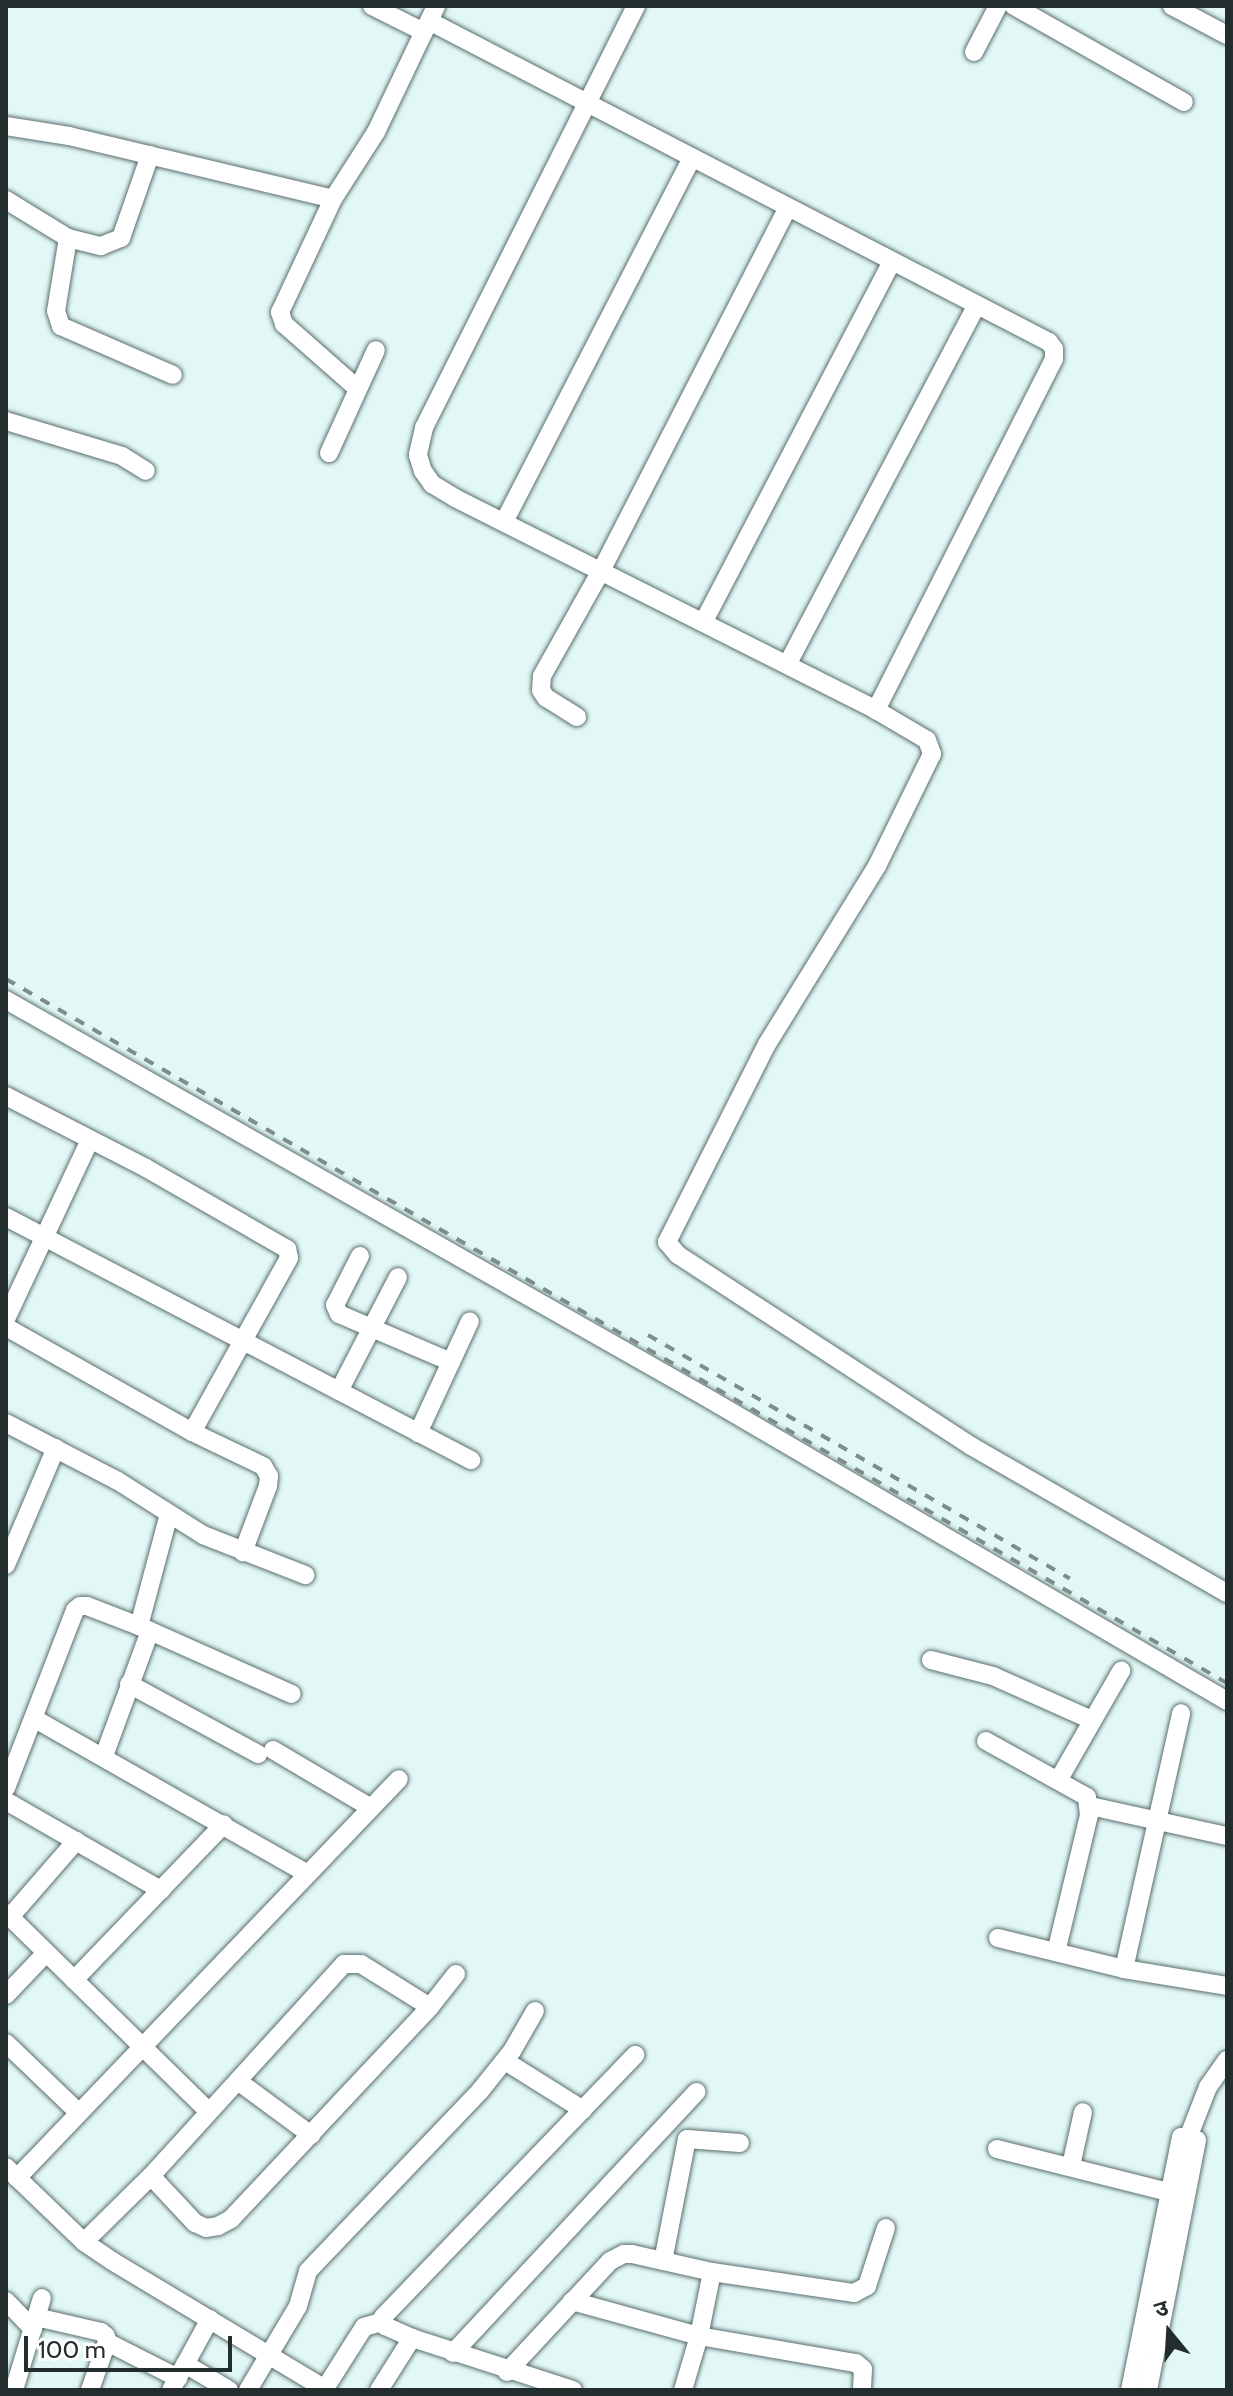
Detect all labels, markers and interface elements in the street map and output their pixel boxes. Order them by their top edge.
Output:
north arrow [1129,2292,1209,2372]
text: उ [1151,2294,1172,2324]
scale bar [28,2320,236,2370]
text: 100 m [38,2335,106,2364]

